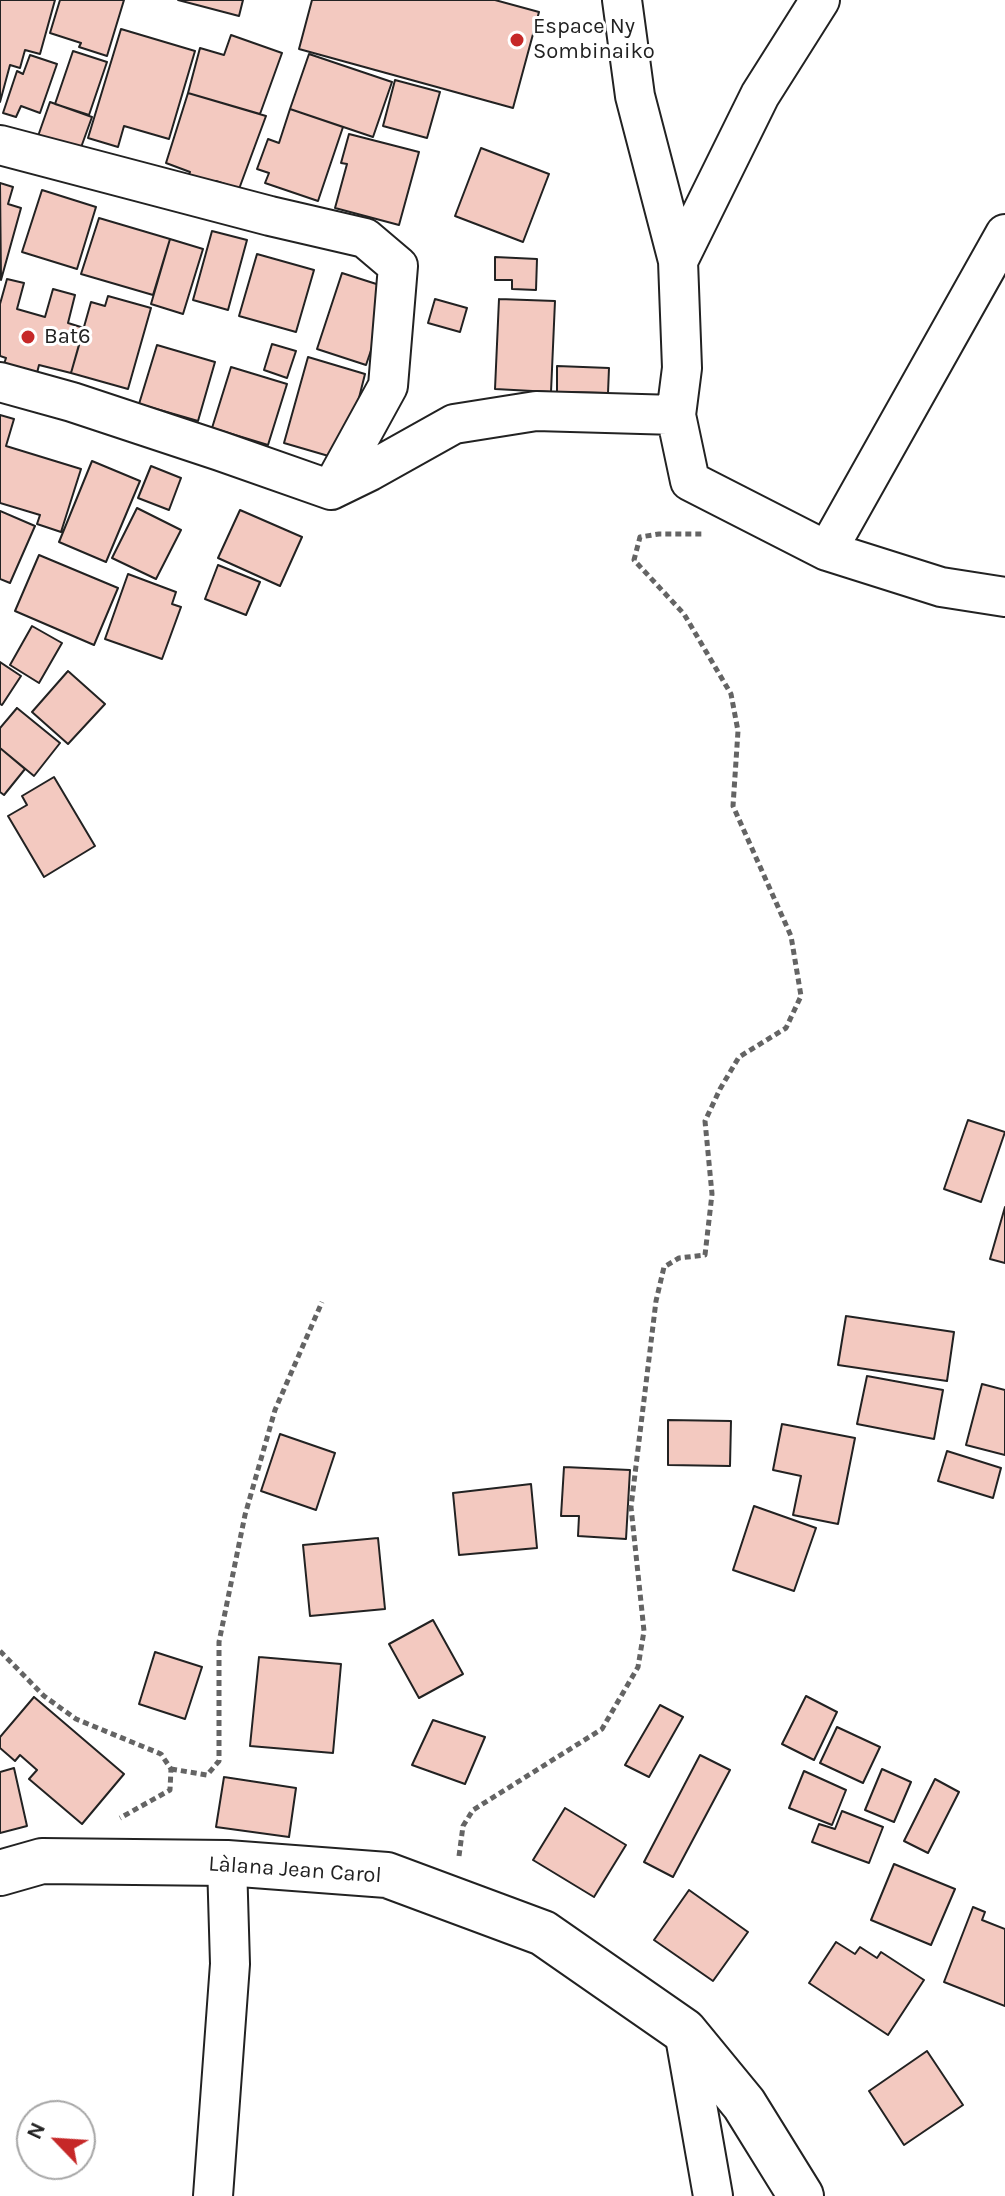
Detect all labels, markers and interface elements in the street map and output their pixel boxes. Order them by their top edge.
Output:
place label: Espace Ny Sombinaiko [533,14,655,66]
marker: Espace Ny Sombinaiko [508,31,526,49]
place label: Bat6 [44,324,91,350]
marker: Bat6 [19,328,37,346]
street label: Làlana Jean Carol [207,1851,383,1889]
north arrow [16,2100,96,2180]
text: N [21,2118,51,2143]

